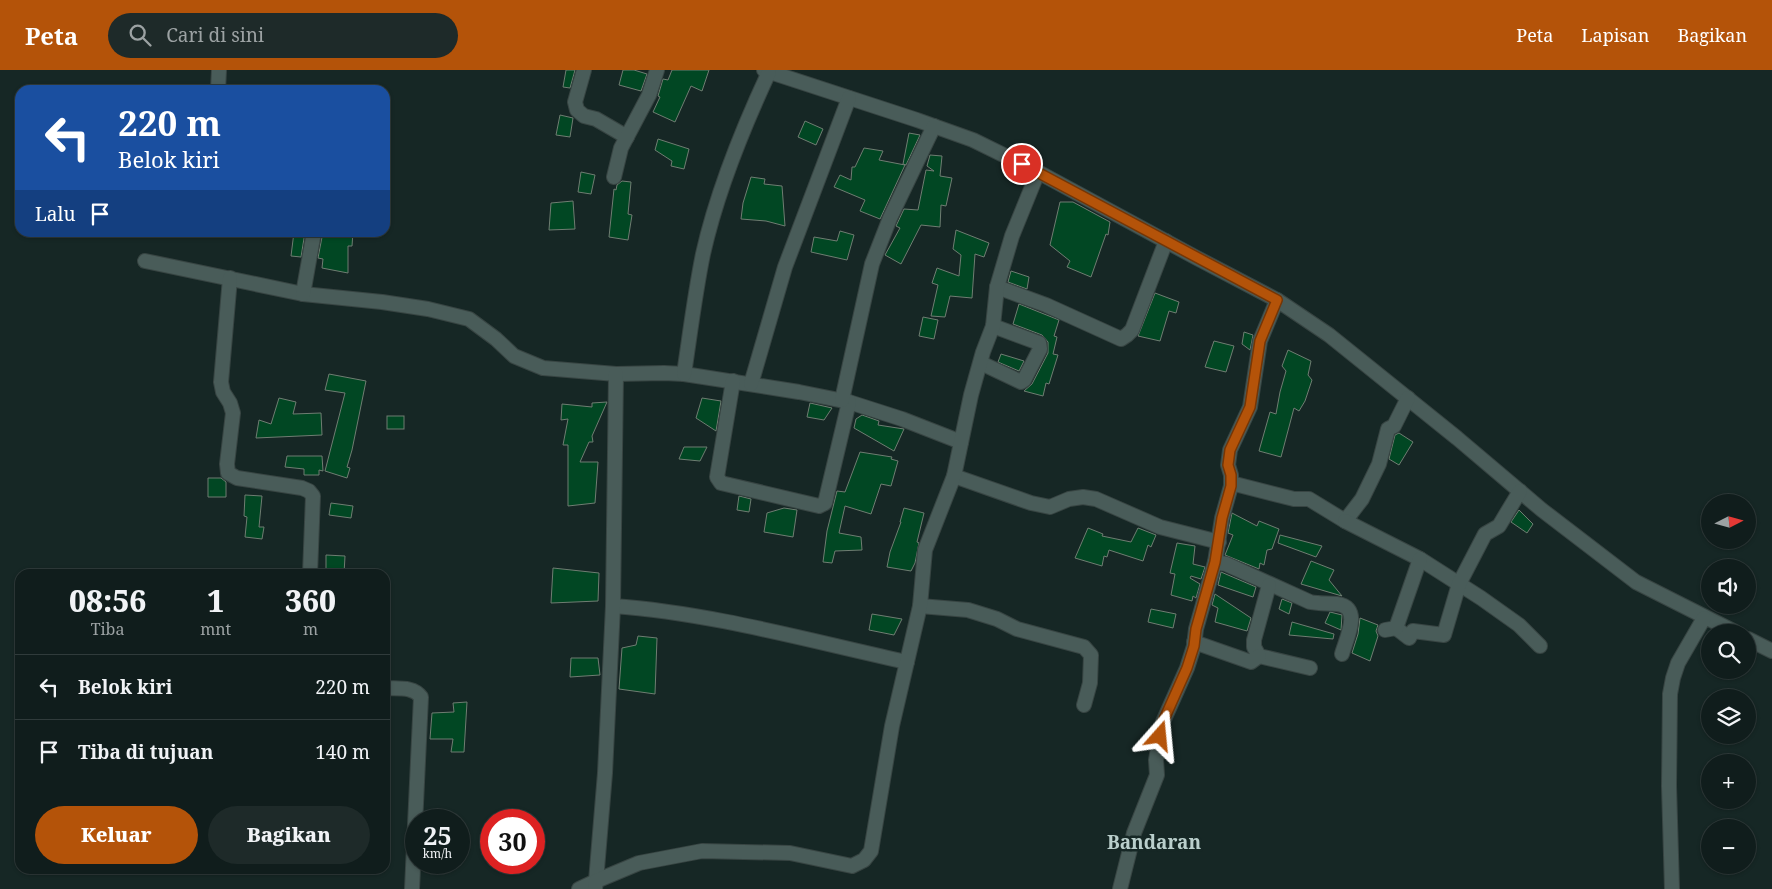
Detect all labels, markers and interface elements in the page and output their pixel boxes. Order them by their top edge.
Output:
search box [108,13,458,58]
text: Peta [25,19,78,52]
icon: search [126,21,154,49]
text: Cari di sini [166,22,264,48]
text: Peta [1516,23,1553,47]
text: Lapisan [1581,23,1649,47]
text: Bagikan [1677,23,1747,47]
text: 220 m [118,99,221,146]
icon: left [35,105,100,170]
pin [1001,143,1043,185]
text: Belok kiri [118,144,220,174]
icon: arrive [1008,150,1036,178]
icon: arrive [86,200,114,228]
text: Lalu [35,201,76,227]
north arrow [1701,494,1756,549]
map controls [1701,494,1756,874]
button: sound [1701,559,1756,614]
text: 08:56 [69,580,146,621]
text: 1 [207,580,224,621]
text: 360 [285,580,336,621]
text: Tiba [91,618,124,640]
text: mnt [200,618,231,640]
text: m [303,618,318,640]
button: search [1701,624,1756,679]
icon: left [35,673,63,701]
text: Belok kiri [78,674,172,700]
text: 220 m [315,674,370,700]
button: layers [1701,689,1756,744]
position arrow [1133,709,1185,761]
icon: arrive [35,738,63,766]
text: Tiba di tujuan [78,739,213,765]
text: 140 m [315,739,370,765]
button: + [1701,754,1756,809]
button: Keluar [35,806,198,864]
button: Bagikan [208,806,370,864]
speed limit sign: 30 [480,809,545,874]
text: 25 [423,818,452,852]
button: − [1701,819,1756,874]
district label: Bandaran [1107,829,1201,855]
text: km/h [423,845,452,862]

